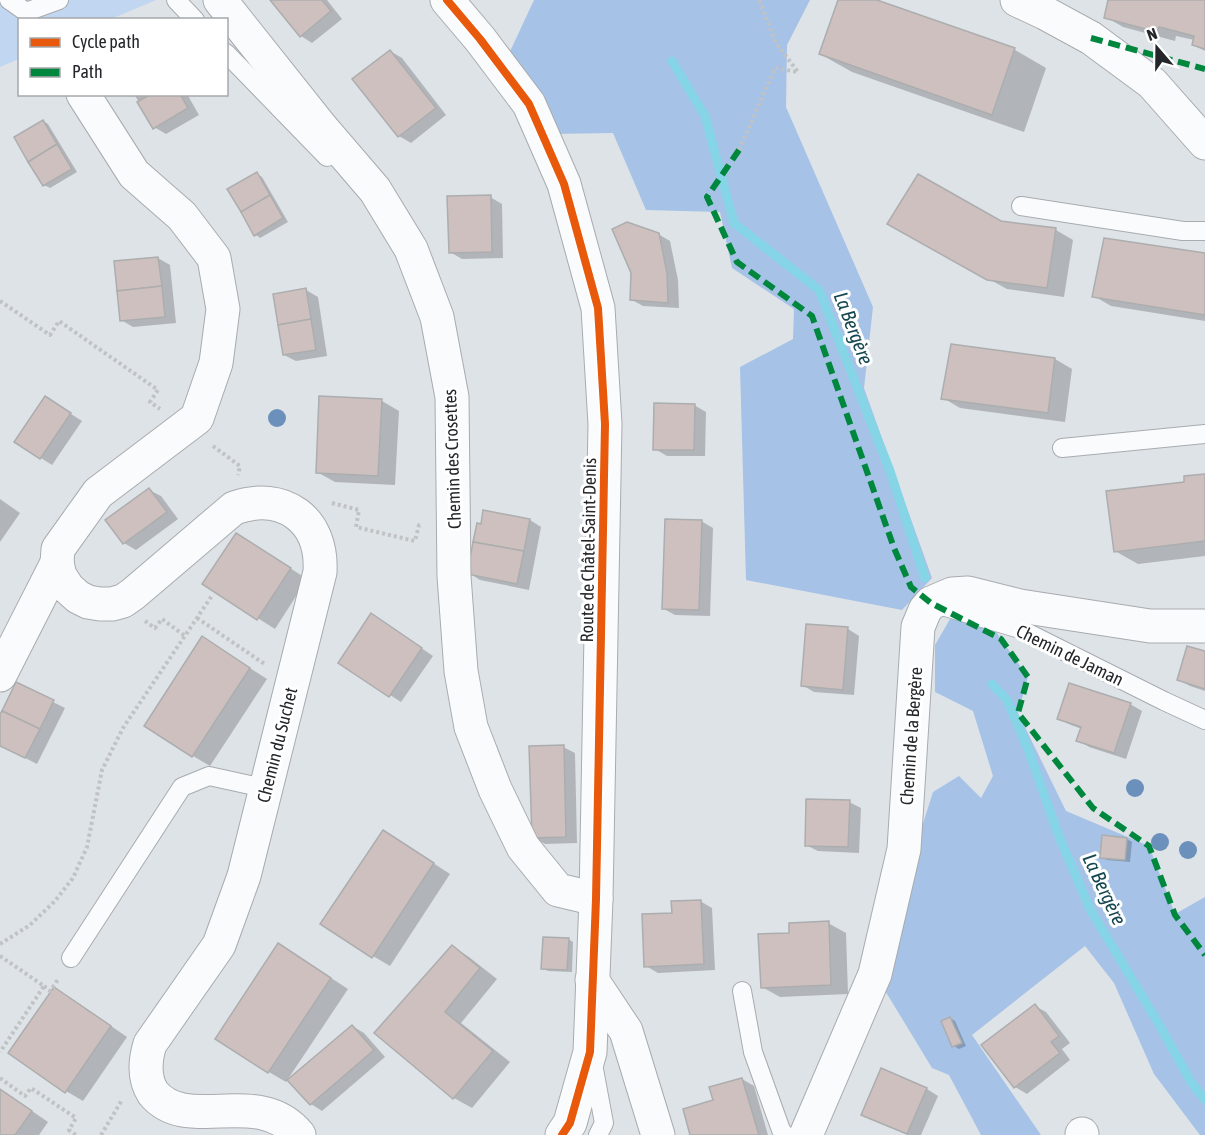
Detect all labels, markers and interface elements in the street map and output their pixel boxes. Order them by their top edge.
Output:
legend [18,18,228,96]
north arrow [1127,18,1187,78]
text: N [1144,24,1159,44]
text: Cycle path [72,31,140,52]
text: Path [72,61,103,82]
water label: La Bergère [830,288,878,368]
street label: Chemin des Crosettes [439,389,465,529]
street label: Route de Châtel-Saint-Denis [576,458,600,642]
street label: Chemin de Jaman [1013,620,1127,690]
street label: Chemin de la Bergère [896,666,926,806]
street label: Chemin du Suchet [253,685,301,805]
water label: La Bergère [1078,850,1132,928]

